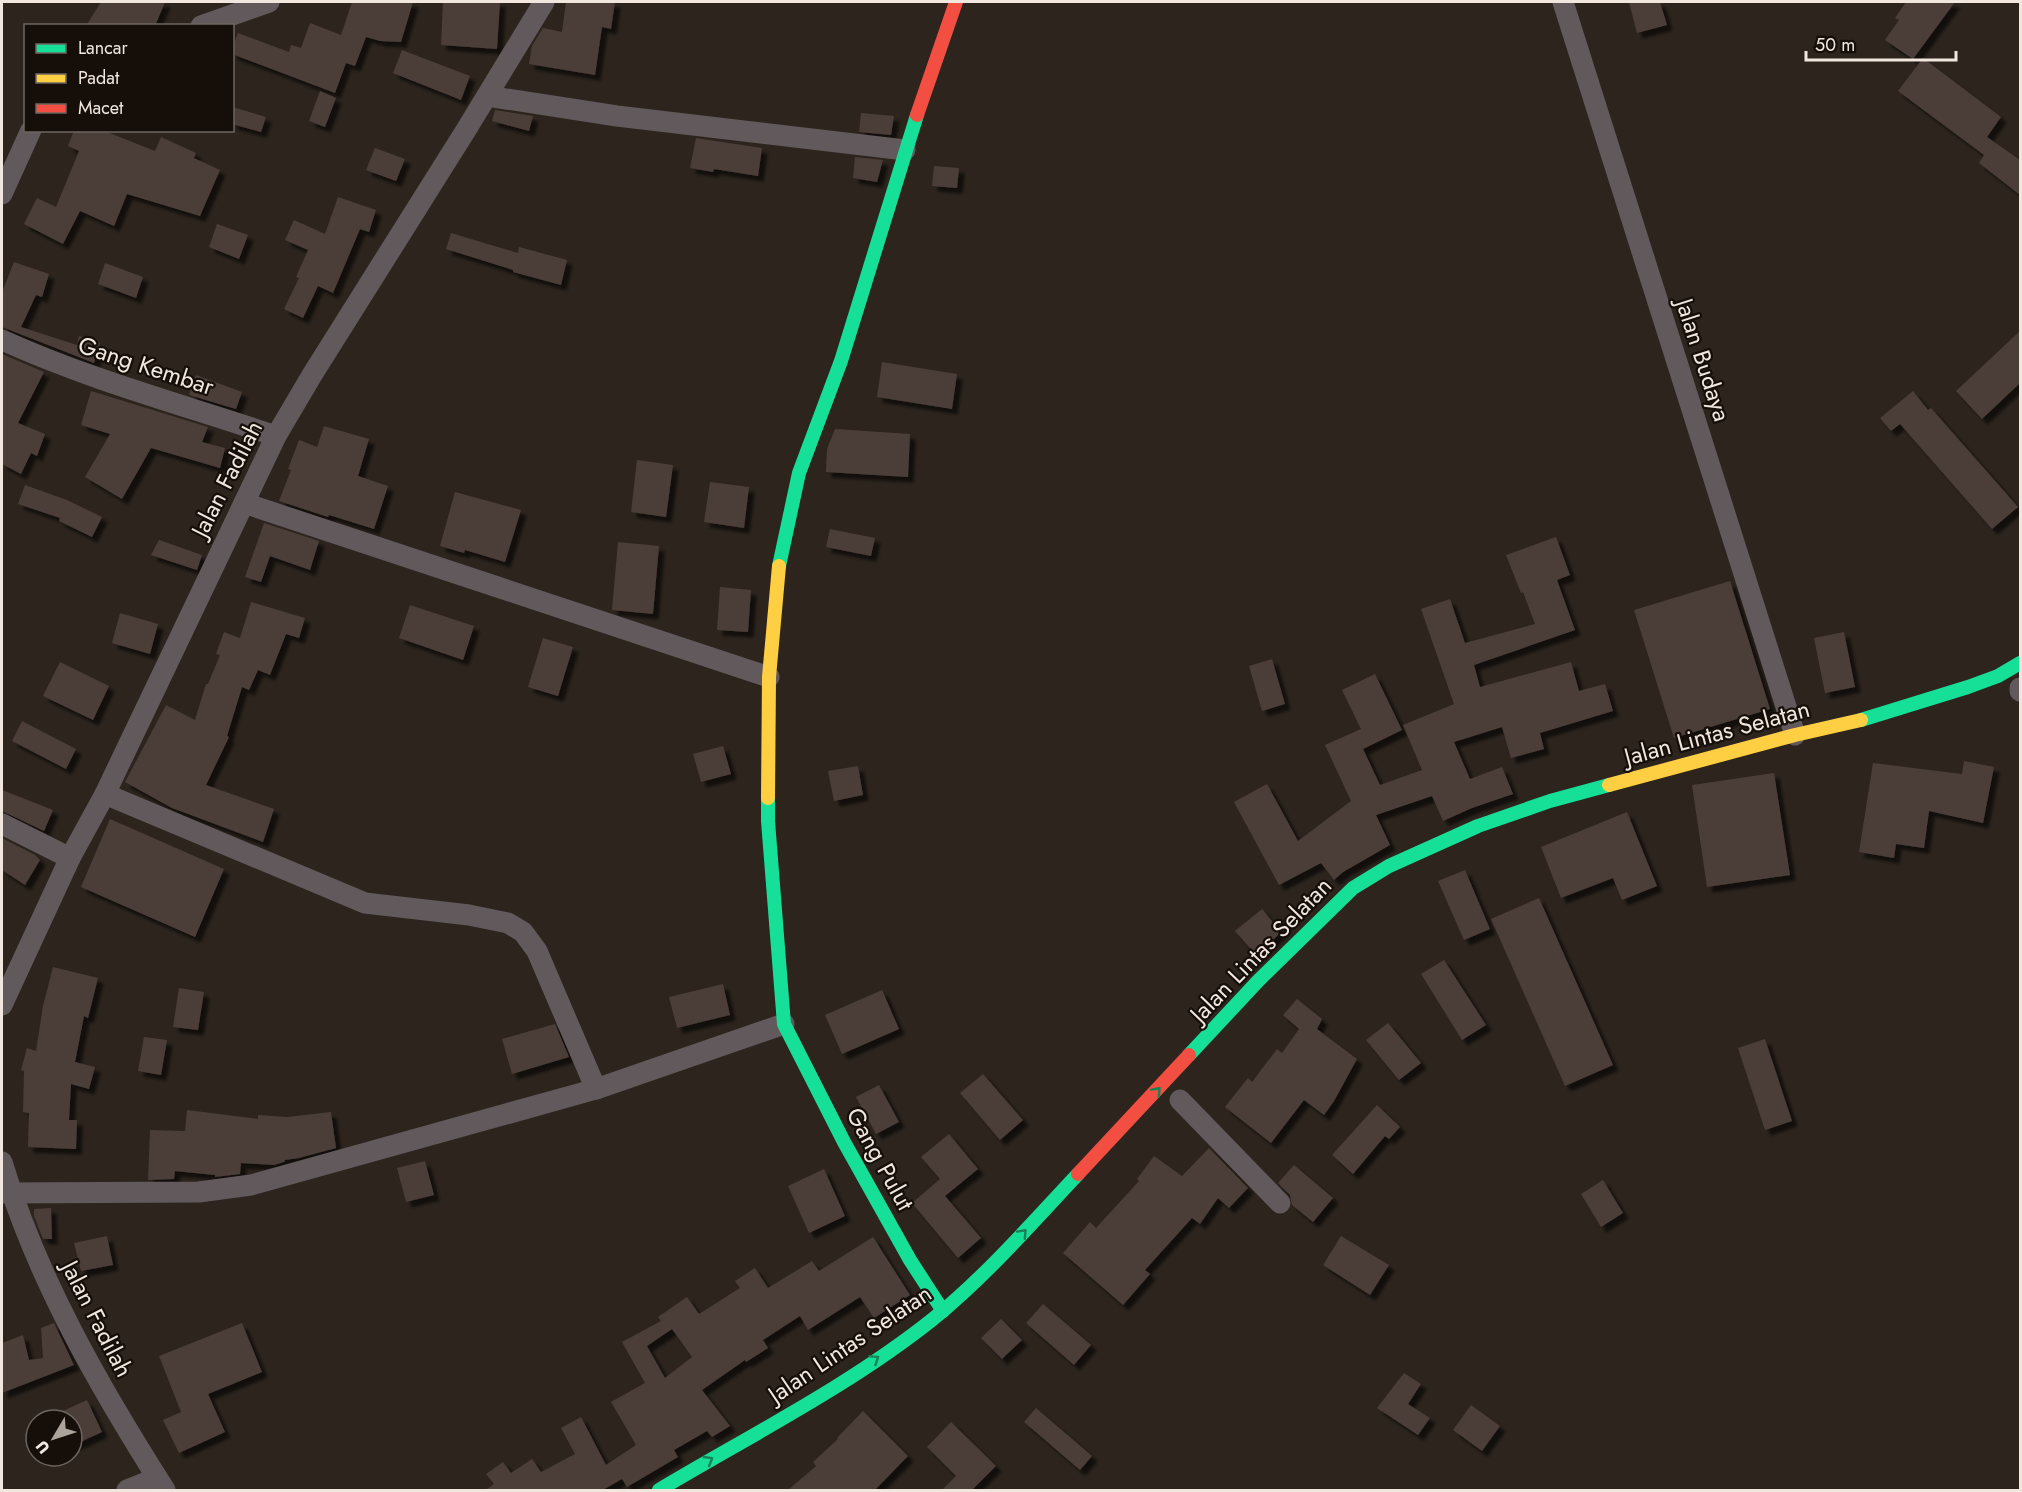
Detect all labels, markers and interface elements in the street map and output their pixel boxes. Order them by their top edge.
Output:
legend [24,24,234,132]
scale bar [1806,24,1956,62]
text: 50 m [1815,32,1855,58]
text: Lancar [78,35,128,61]
text: Padat [78,65,120,91]
text: Macet [78,95,124,121]
street label: Jalan Budaya [1666,291,1740,426]
street label: Gang Kembar [74,327,219,404]
street label: Jalan Fadilah [181,414,271,546]
street label: Jalan Lintas Selatan [1617,691,1813,775]
street label: Jalan Lintas Selatan [1180,869,1339,1032]
one-way arrow [1150,1087,1161,1098]
street label: Gang Pulut [838,1101,923,1217]
one-way arrow [1016,1229,1027,1239]
street label: Jalan Fadilah [52,1252,142,1383]
street label: Jalan Lintas Selatan [758,1276,938,1413]
one-way arrow [869,1355,880,1366]
north arrow [24,1408,84,1468]
text: U [30,1436,55,1459]
one-way arrow [703,1456,713,1468]

